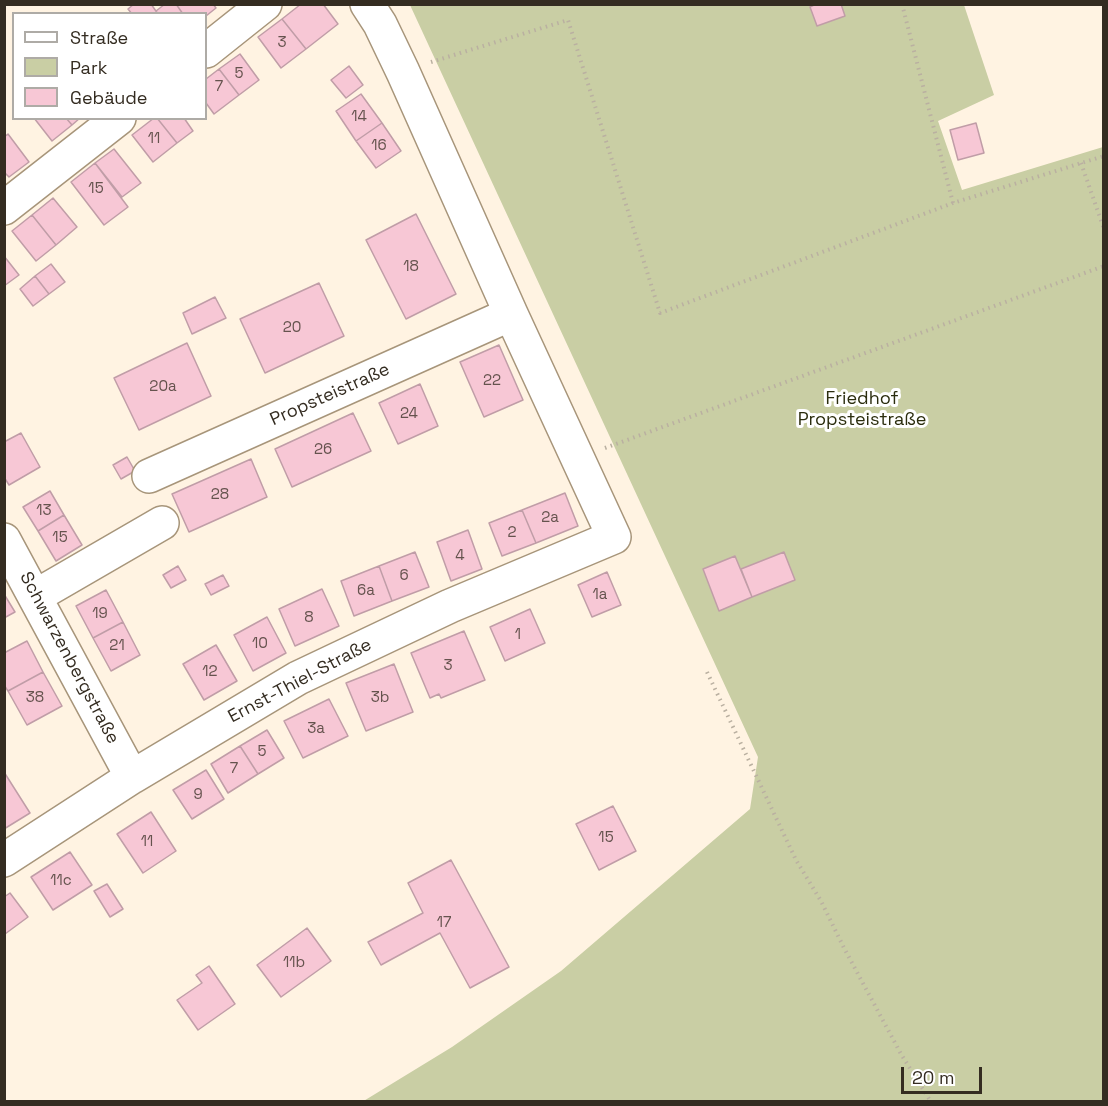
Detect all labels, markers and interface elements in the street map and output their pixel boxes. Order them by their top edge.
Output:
legend [12,12,207,120]
text: Straße [70,26,128,49]
house number: 3 [277,34,287,52]
text: Park [70,56,107,79]
house number: 5 [235,65,243,83]
house number: 7 [215,78,223,96]
text: Gebäude [70,86,148,109]
house number: 14 [351,108,367,126]
house number: 11 [148,130,160,148]
house number: 16 [371,137,387,155]
house number: 15 [88,180,104,198]
house number: 18 [403,258,419,276]
house number: 20 [283,319,301,337]
street label: Propsteistraße [267,359,393,431]
house number: 22 [483,372,501,390]
house number: 20a [149,378,177,396]
park label: Friedhof Propsteistraße [798,388,926,430]
house number: 24 [400,405,418,423]
house number: 26 [314,441,332,459]
house number: 28 [211,486,229,504]
house number: 13 [36,502,52,520]
house number: 2a [541,509,559,527]
house number: 2 [507,524,517,542]
house number: 15 [52,529,68,547]
house number: 4 [455,547,465,565]
house number: 6 [399,567,409,585]
street label: Schwarzenbergstraße [15,568,123,748]
house number: 6a [357,582,375,600]
house number: 1a [593,586,607,604]
house number: 19 [92,605,108,623]
house number: 8 [304,609,314,627]
house number: 1 [515,626,521,644]
street label: Ernst-Thiel-Straße [225,634,375,728]
house number: 10 [252,635,268,653]
house number: 21 [109,637,125,655]
house number: 3 [443,657,453,675]
house number: 12 [202,663,218,681]
house number: 38 [26,689,44,707]
house number: 3b [371,689,389,707]
house number: 3a [307,720,325,738]
house number: 5 [258,743,266,761]
house number: 7 [230,760,238,778]
house number: 9 [193,786,203,804]
house number: 15 [598,829,614,847]
house number: 11 [141,833,153,851]
house number: 11c [50,872,72,890]
house number: 17 [437,914,451,932]
house number: 11b [283,954,305,972]
scale bar [904,1055,985,1093]
text: 20 m [912,1066,955,1089]

